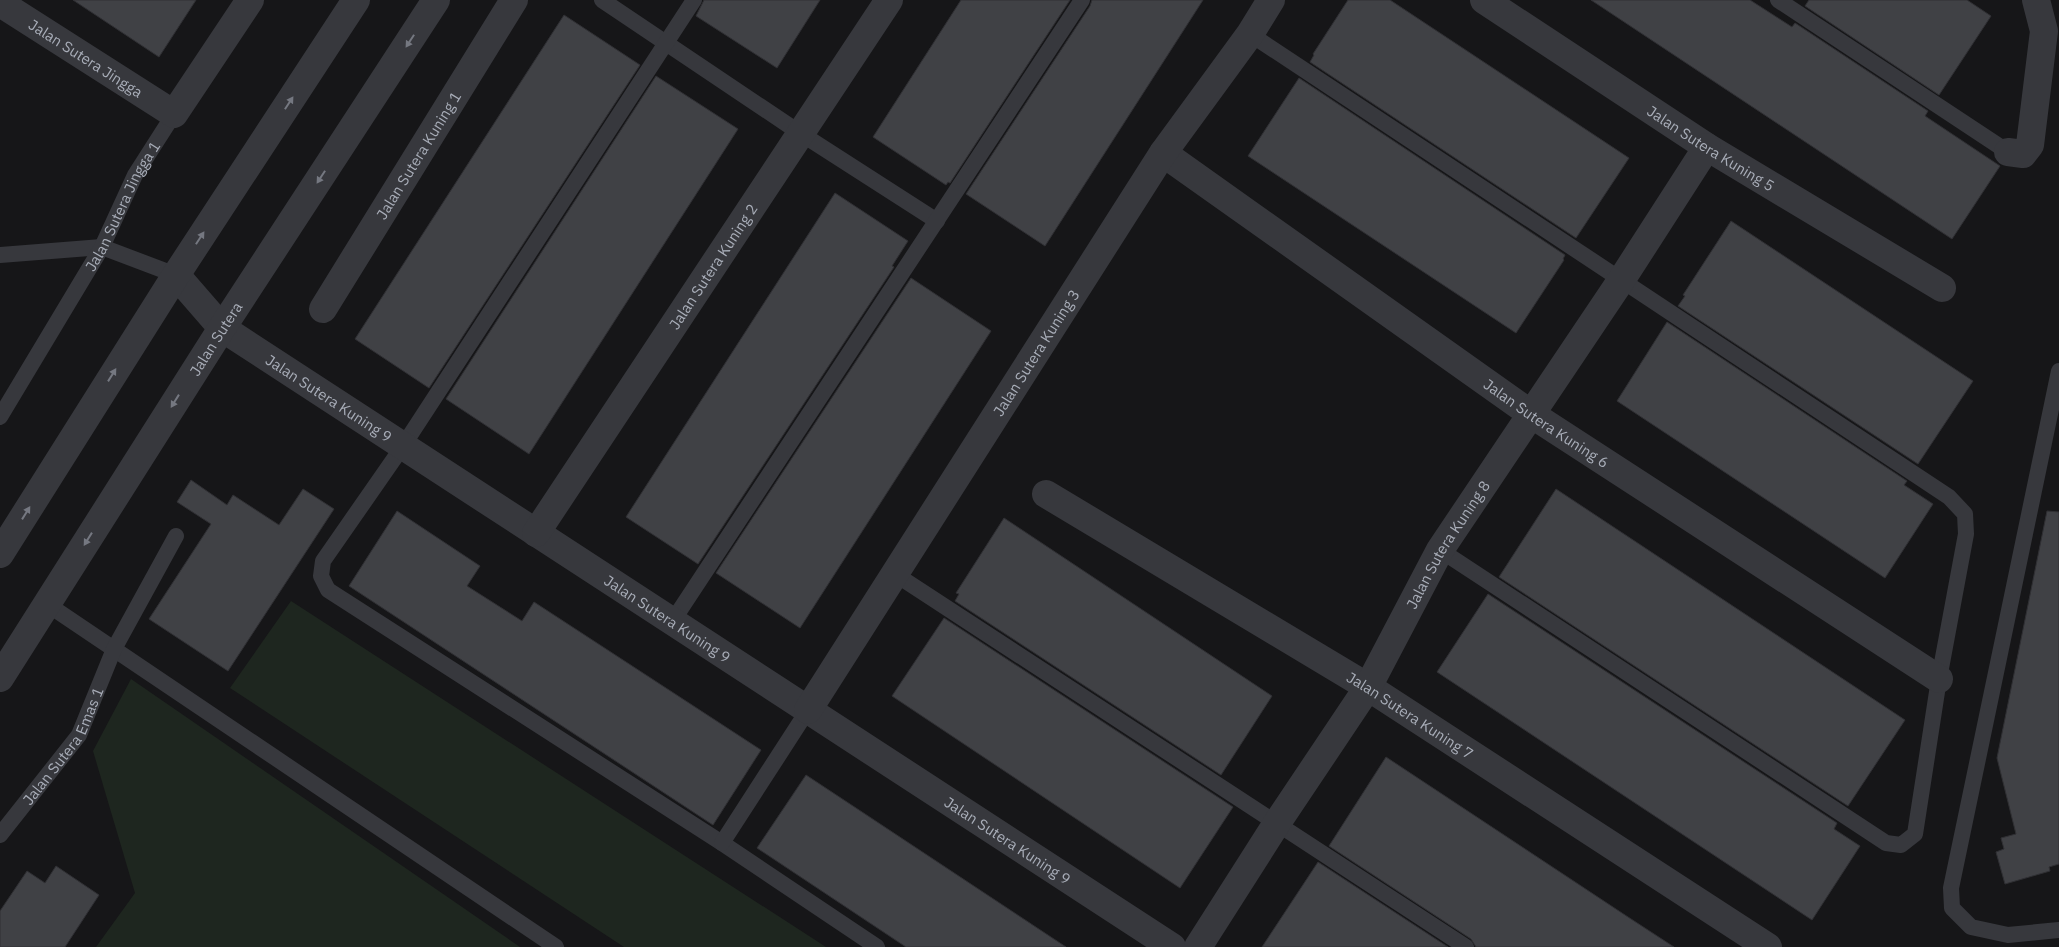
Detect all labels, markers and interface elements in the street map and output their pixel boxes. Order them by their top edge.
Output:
street label: Jalan Sutera Jingga [25,15,146,101]
one-way arrow [405,34,414,47]
street label: Jalan Sutera Kuning 1 [371,88,465,222]
one-way arrow [284,96,294,109]
street label: Jalan Sutera Kuning 5 [1644,101,1778,195]
street label: Jalan Sutera Jingga 1 [80,137,164,274]
one-way arrow [316,170,325,183]
street label: Jalan Sutera Kuning 2 [664,200,761,333]
one-way arrow [195,232,205,245]
street label: Jalan Sutera Kuning 3 [988,285,1083,419]
street label: Jalan Sutera [185,298,246,379]
street label: Jalan Sutera Kuning 9 [262,350,396,446]
one-way arrow [108,369,117,382]
street label: Jalan Sutera Kuning 6 [1480,374,1613,472]
one-way arrow [170,395,180,408]
street label: Jalan Sutera Kuning 8 [1401,477,1494,612]
one-way arrow [21,506,31,520]
one-way arrow [84,532,93,545]
street label: Jalan Sutera Kuning 9 [601,570,734,666]
street label: Jalan Sutera Kuning 7 [1344,667,1477,763]
street label: Jalan Sutera Emas 1 [18,684,107,808]
street label: Jalan Sutera Kuning 9 [941,792,1074,888]

